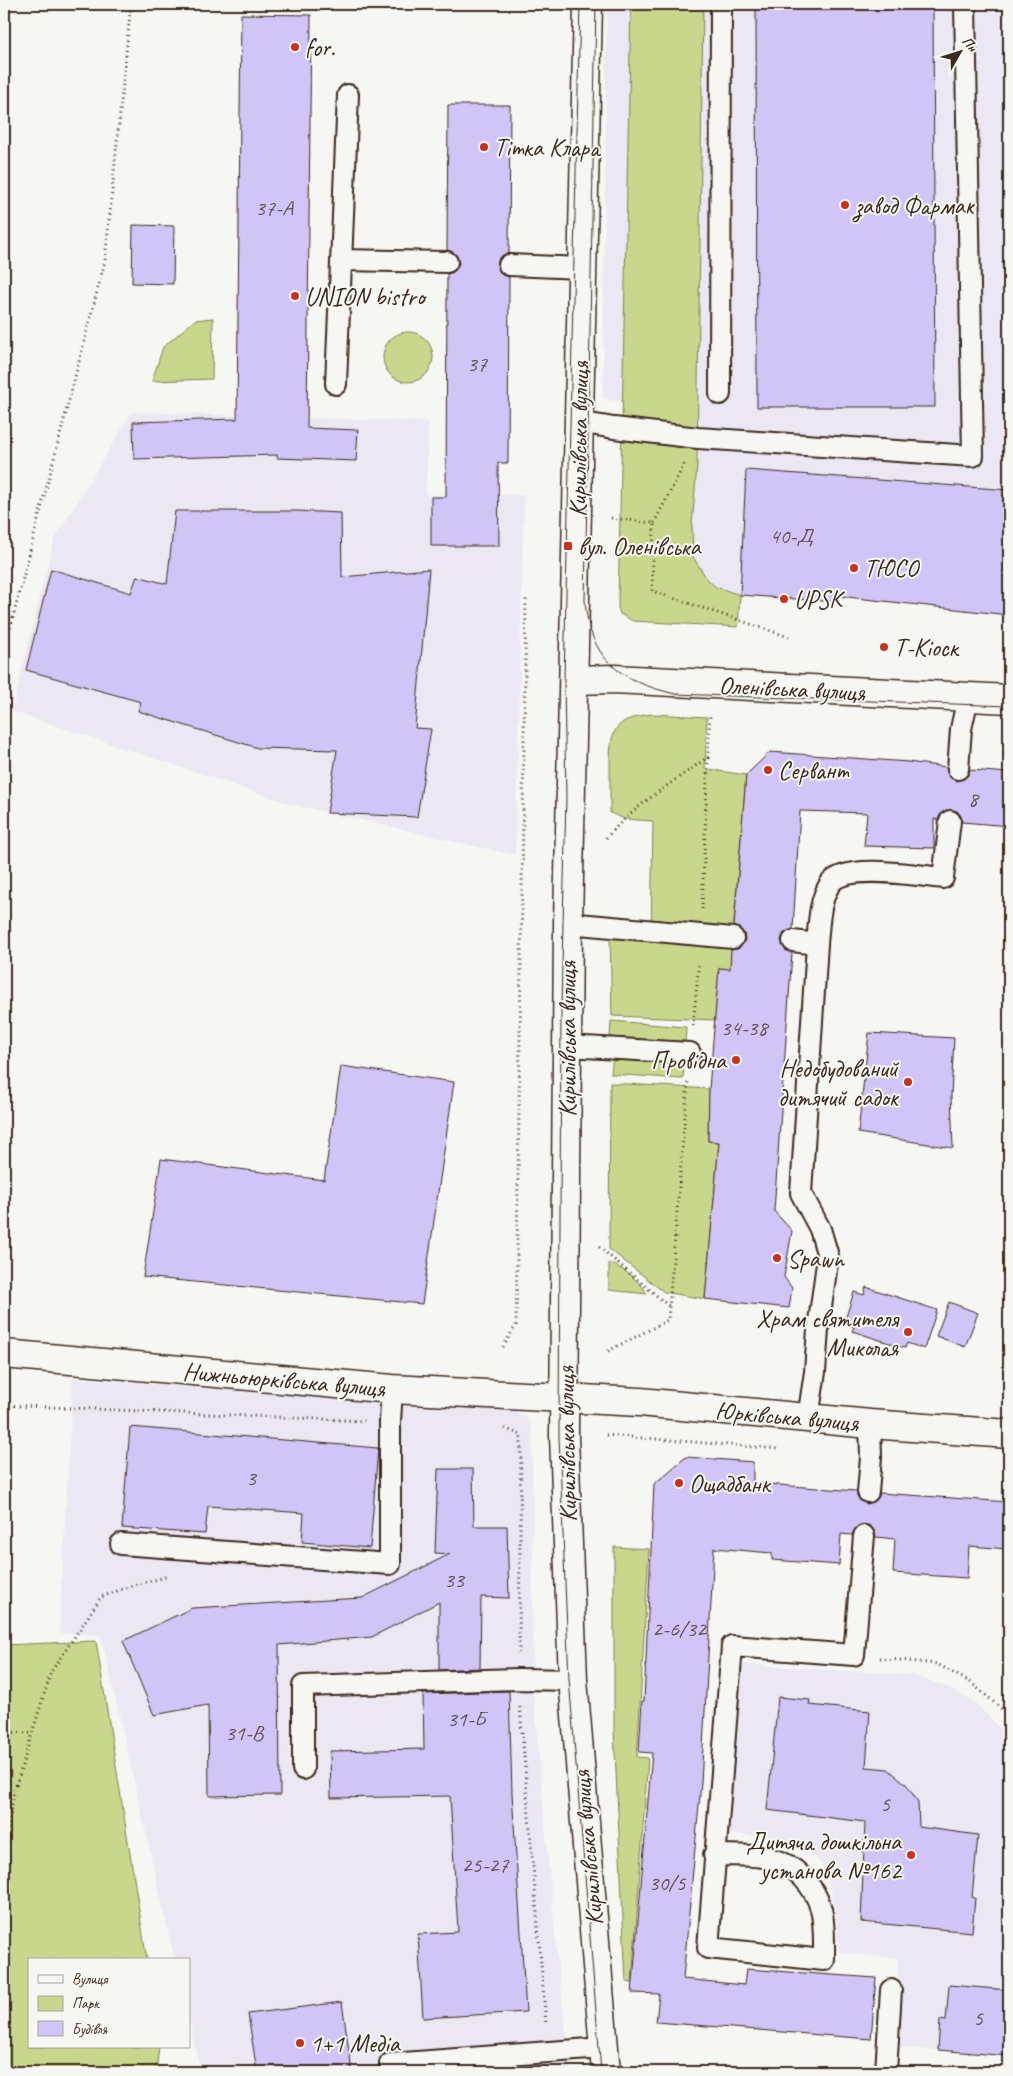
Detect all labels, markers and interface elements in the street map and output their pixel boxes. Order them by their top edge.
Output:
north arrow [936,28,986,78]
place label: for. [305,32,335,64]
text: Пн [958,33,981,56]
marker: for. [289,41,301,53]
place label: Тітка Клара [494,132,602,164]
marker: Тітка Клара [478,141,490,153]
place label: завод Фармак [852,190,976,223]
house number: 37-А [255,194,294,222]
marker: завод Фармак [839,199,851,211]
place label: UNION bistro [305,281,428,313]
marker: UNION bistro [289,290,301,302]
house number: 37 [467,350,488,378]
street label: Кирилівська вулиця [562,360,596,517]
house number: 40-Д [770,522,815,550]
place label: вул. Оленівська [578,531,703,563]
marker: вул. Оленівська [562,540,574,552]
place label: ТЮСО [864,553,920,585]
marker: ТЮСО [848,562,860,574]
place label: UPSK [794,584,845,616]
marker: UPSK [778,593,790,605]
place label: Т-Кіоск [894,632,960,664]
marker: Т-Кіоск [878,641,890,653]
street label: Оленівська вулиця [718,669,867,709]
place label: Сервант [778,755,850,787]
marker: Сервант [762,764,774,776]
house number: 8 [968,785,980,813]
street label: Кирилівська вулиця [552,960,584,1117]
house number: 34-38 [721,1014,769,1042]
place label: Провідна [651,1045,728,1077]
place label: Недобудований дитячий садок [778,1053,900,1114]
marker: Провідна [730,1054,742,1066]
marker: Недобудований дитячий садок [902,1076,914,1088]
place label: Spawn [787,1243,845,1275]
marker: Spawn [771,1252,783,1264]
place label: Храм святителя Миколая [756,1303,900,1364]
marker: Храм святителя Миколая [902,1326,914,1338]
street label: Нижньоюрківська вулиця [182,1355,387,1405]
street label: Кирилівська вулиця [550,1365,584,1522]
street label: Юрківська вулиця [714,1395,861,1439]
house number: 3 [246,1464,258,1492]
place label: Ощадбанк [689,1468,772,1500]
marker: Ощадбанк [673,1477,685,1489]
house number: 33 [444,1566,466,1594]
house number: 2-6/32 [652,1615,708,1643]
house number: 31-Б [447,1705,489,1733]
house number: 31-В [225,1719,265,1747]
street label: Кирилівська вулиця [565,1768,611,1927]
house number: 5 [880,1790,891,1818]
place label: Дитяча дошкільна установа №162 [746,1826,903,1887]
marker: Дитяча дошкільна установа №162 [905,1849,917,1861]
house number: 25-27 [462,1851,509,1879]
house number: 30/5 [649,1869,687,1897]
legend [28,1958,190,2048]
text: Вулиця [72,1970,109,1989]
text: Парк [72,1994,100,2013]
house number: 5 [973,2004,984,2032]
text: Будівля [72,2020,107,2039]
place label: 1+1 Медіа [310,2028,402,2060]
marker: 1+1 Медіа [294,2037,306,2049]

